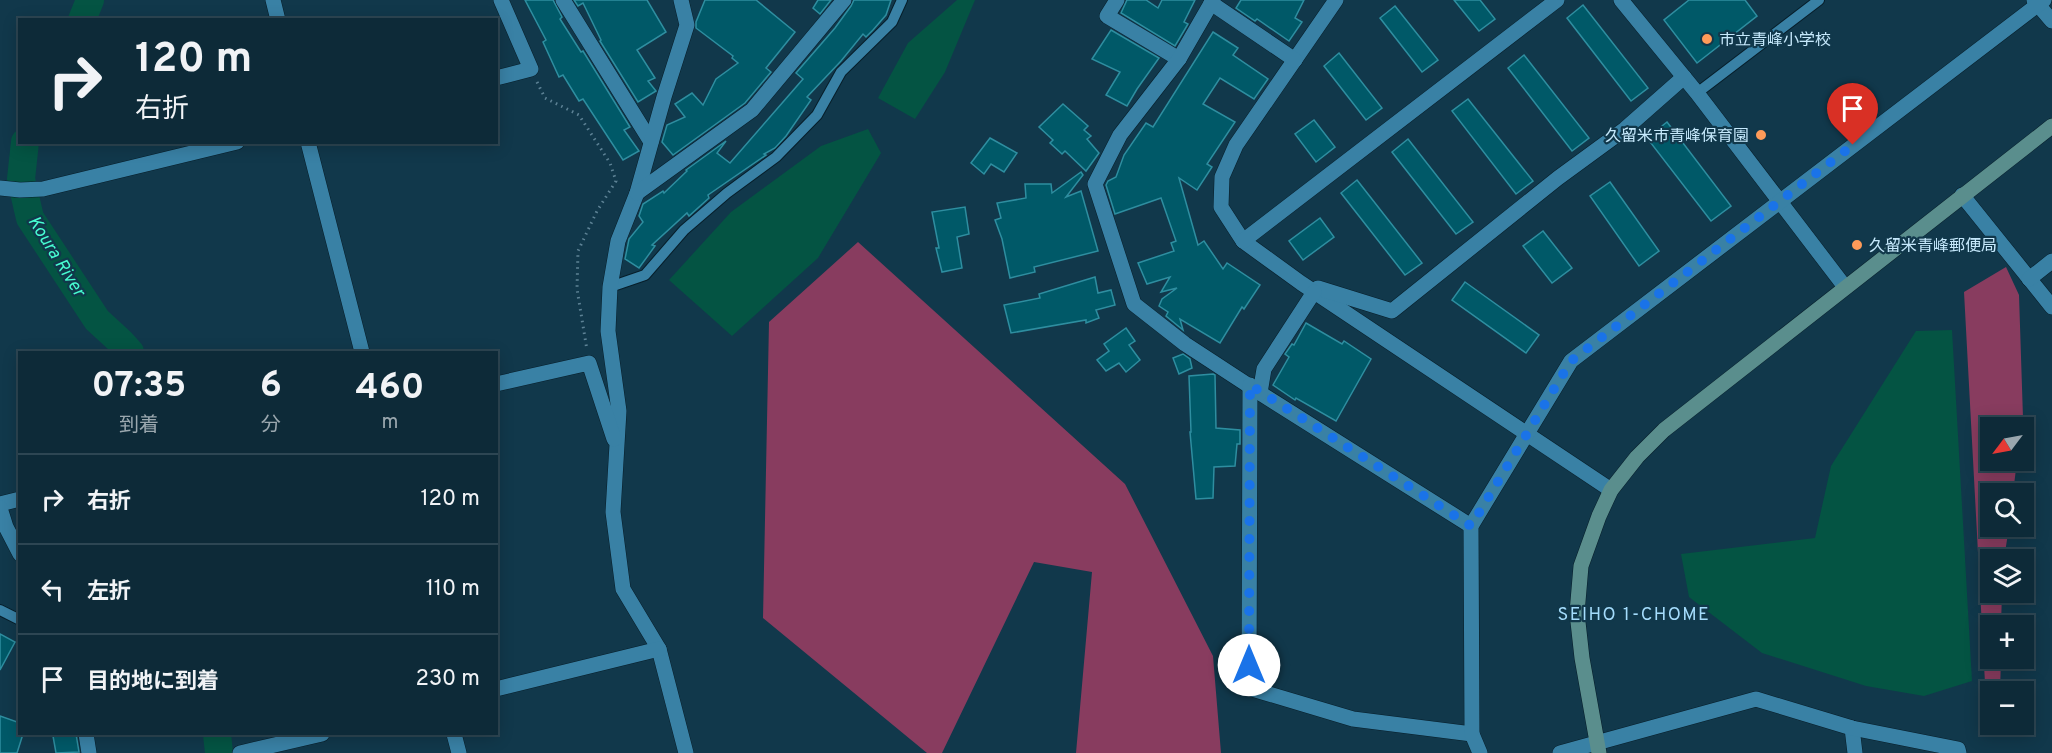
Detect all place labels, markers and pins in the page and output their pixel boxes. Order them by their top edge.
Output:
place label: 市立青峰小学校 [1719,31,1831,51]
marker: 市立青峰小学校 [1700,32,1714,46]
pin [1827,83,1878,145]
place label: 久留米市青峰保育園 [1605,127,1749,147]
marker: 久留米市青峰保育園 [1754,128,1768,142]
place label: 久留米青峰郵便局 [1869,237,1997,257]
marker: 久留米青峰郵便局 [1850,238,1864,252]

